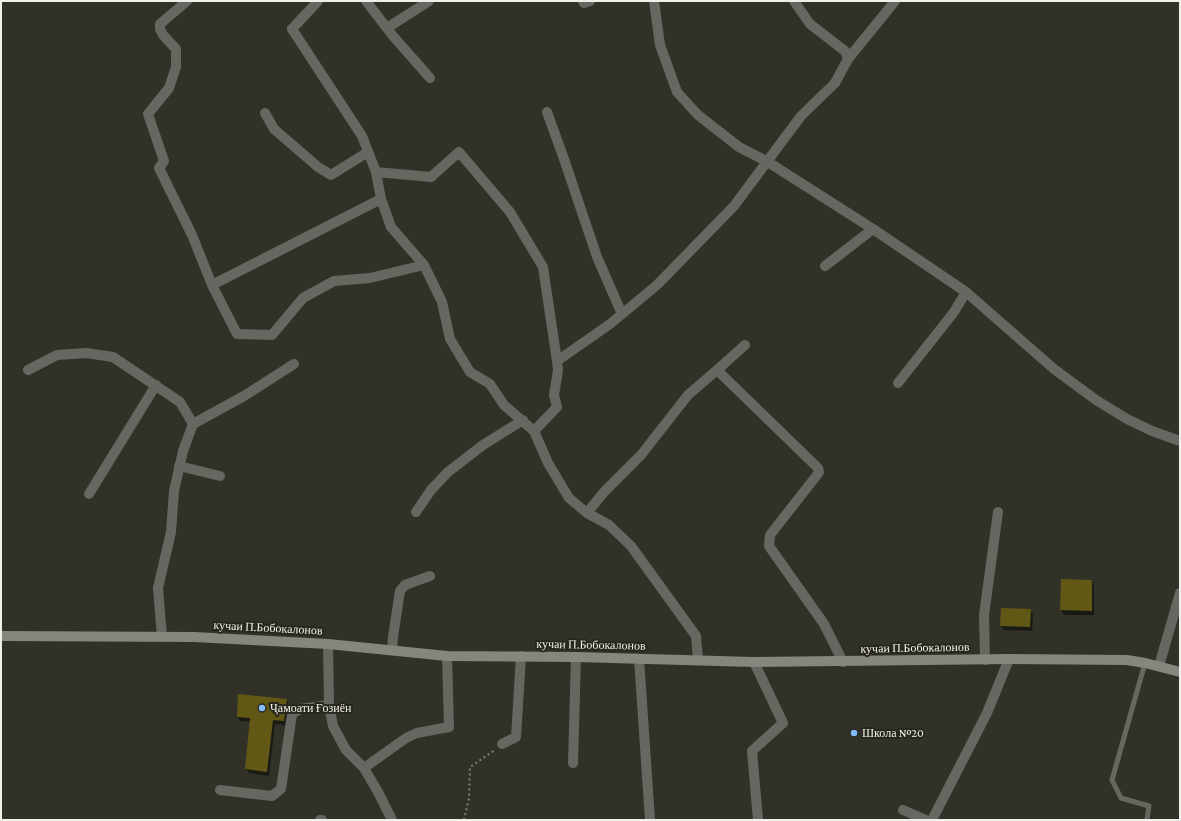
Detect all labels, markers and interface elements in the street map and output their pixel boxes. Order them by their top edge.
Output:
street label: кучаи П.Бобокалонов [213,618,323,638]
street label: кучаи П.Бобокалонов [536,637,646,653]
street label: кучаи П.Бобокалонов [860,640,970,656]
place label: Ҷамоати Ғозиён [270,701,351,715]
marker: Ҷамоати Ғозиён [257,703,267,713]
place label: Школа №20 [862,726,924,740]
marker: Школа №20 [849,728,859,738]

